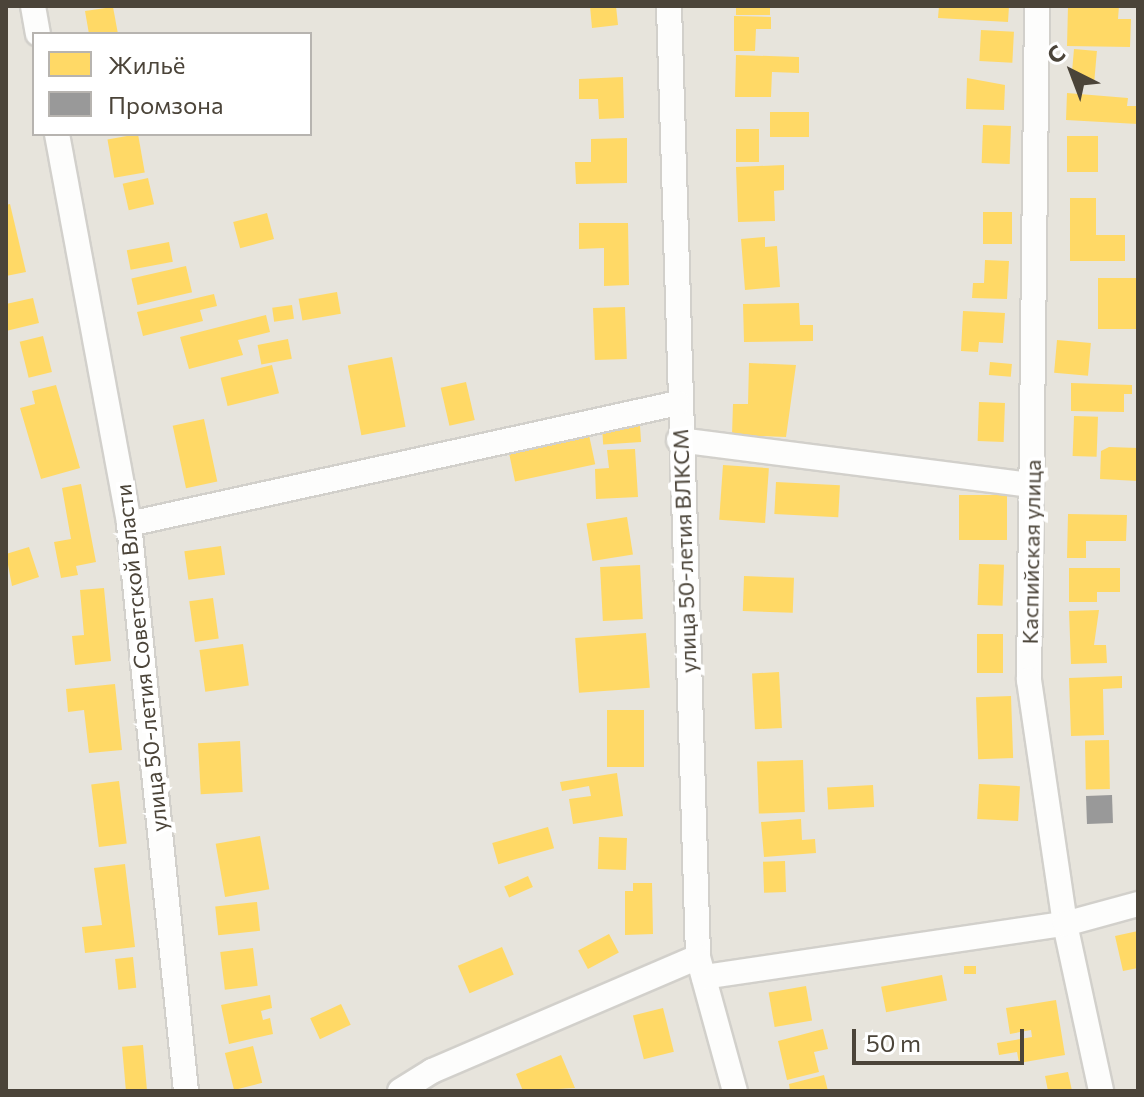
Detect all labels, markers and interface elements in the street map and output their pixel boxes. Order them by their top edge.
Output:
legend [32,32,312,136]
north arrow [1032,32,1112,112]
text: С [1041,39,1070,69]
text: Жильё [108,50,185,79]
text: Промзона [108,90,223,119]
street label: улица 50-летия ВЛКСМ [667,428,701,674]
street label: Каспийская улица [1016,459,1046,645]
street label: улица 50-летия Советской Власти [110,483,172,833]
scale bar [856,1013,1028,1063]
text: 50 m [866,1028,921,1057]

